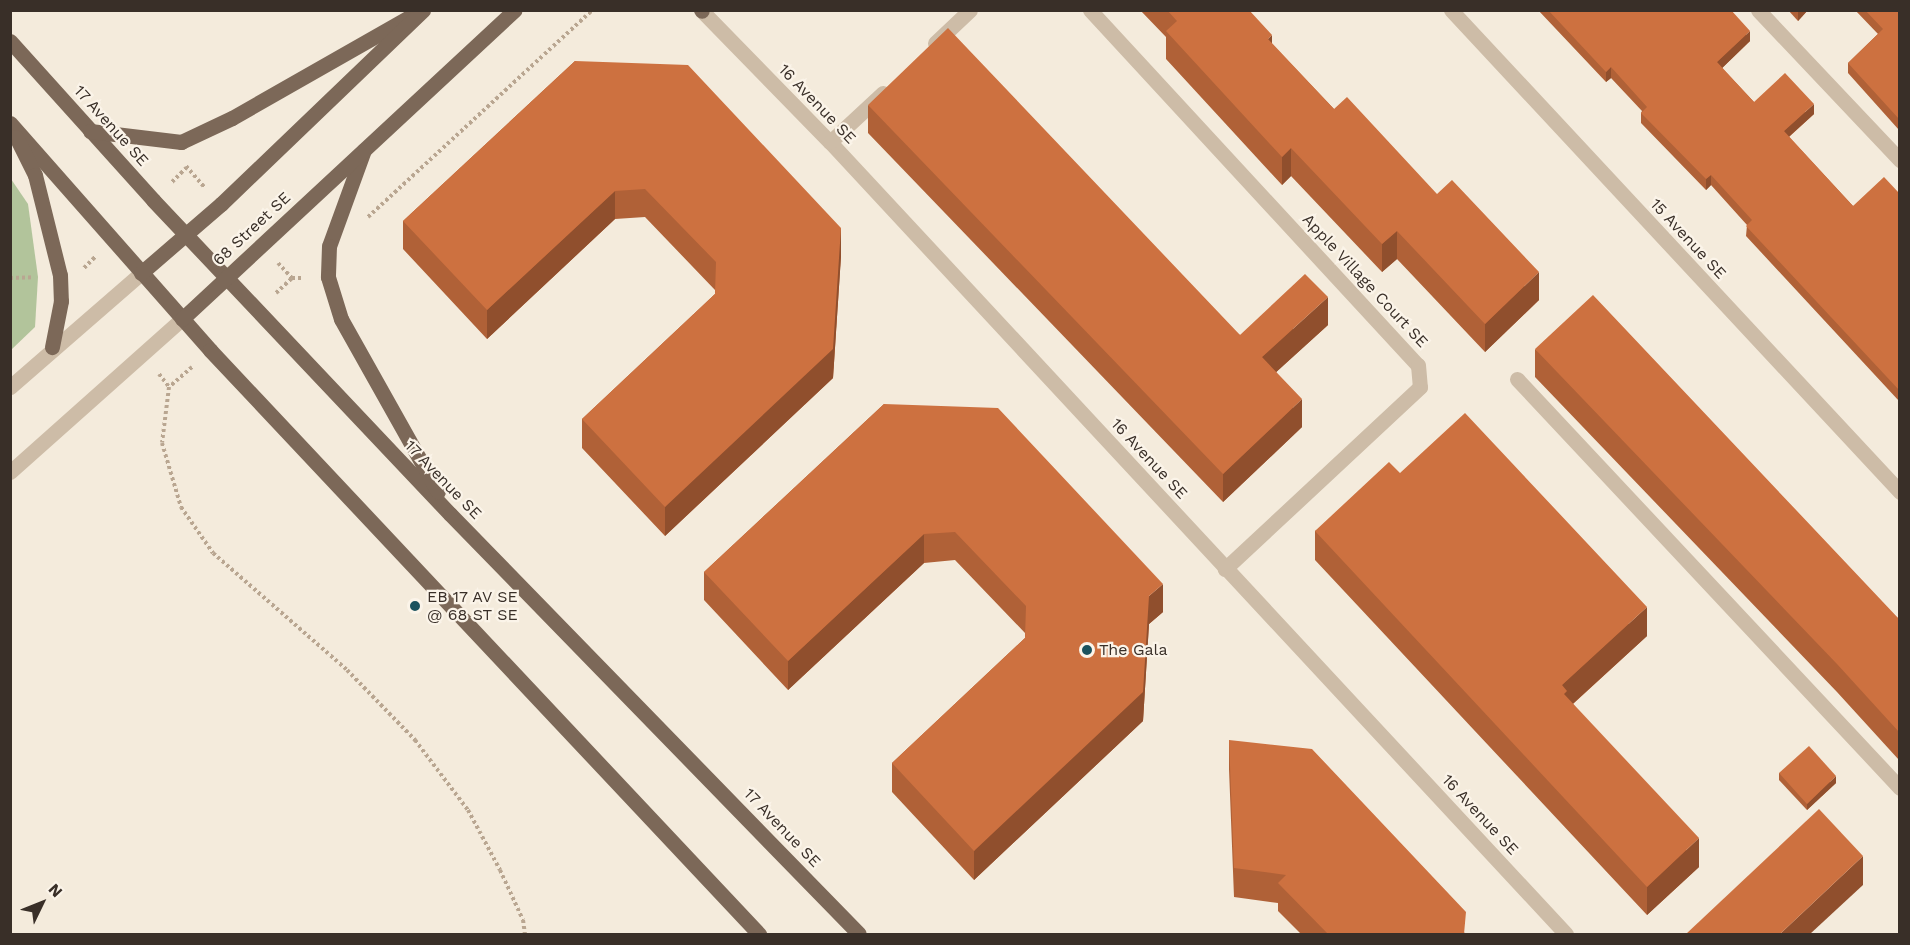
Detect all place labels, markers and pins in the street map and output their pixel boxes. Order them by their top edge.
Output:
place label: EB 17 AV SE @ 68 ST SE [427,587,520,625]
marker: EB 17 AV SE @ 68 ST SE [408,599,422,613]
place label: The Gala [1099,640,1168,660]
marker: The Gala [1080,643,1094,657]

